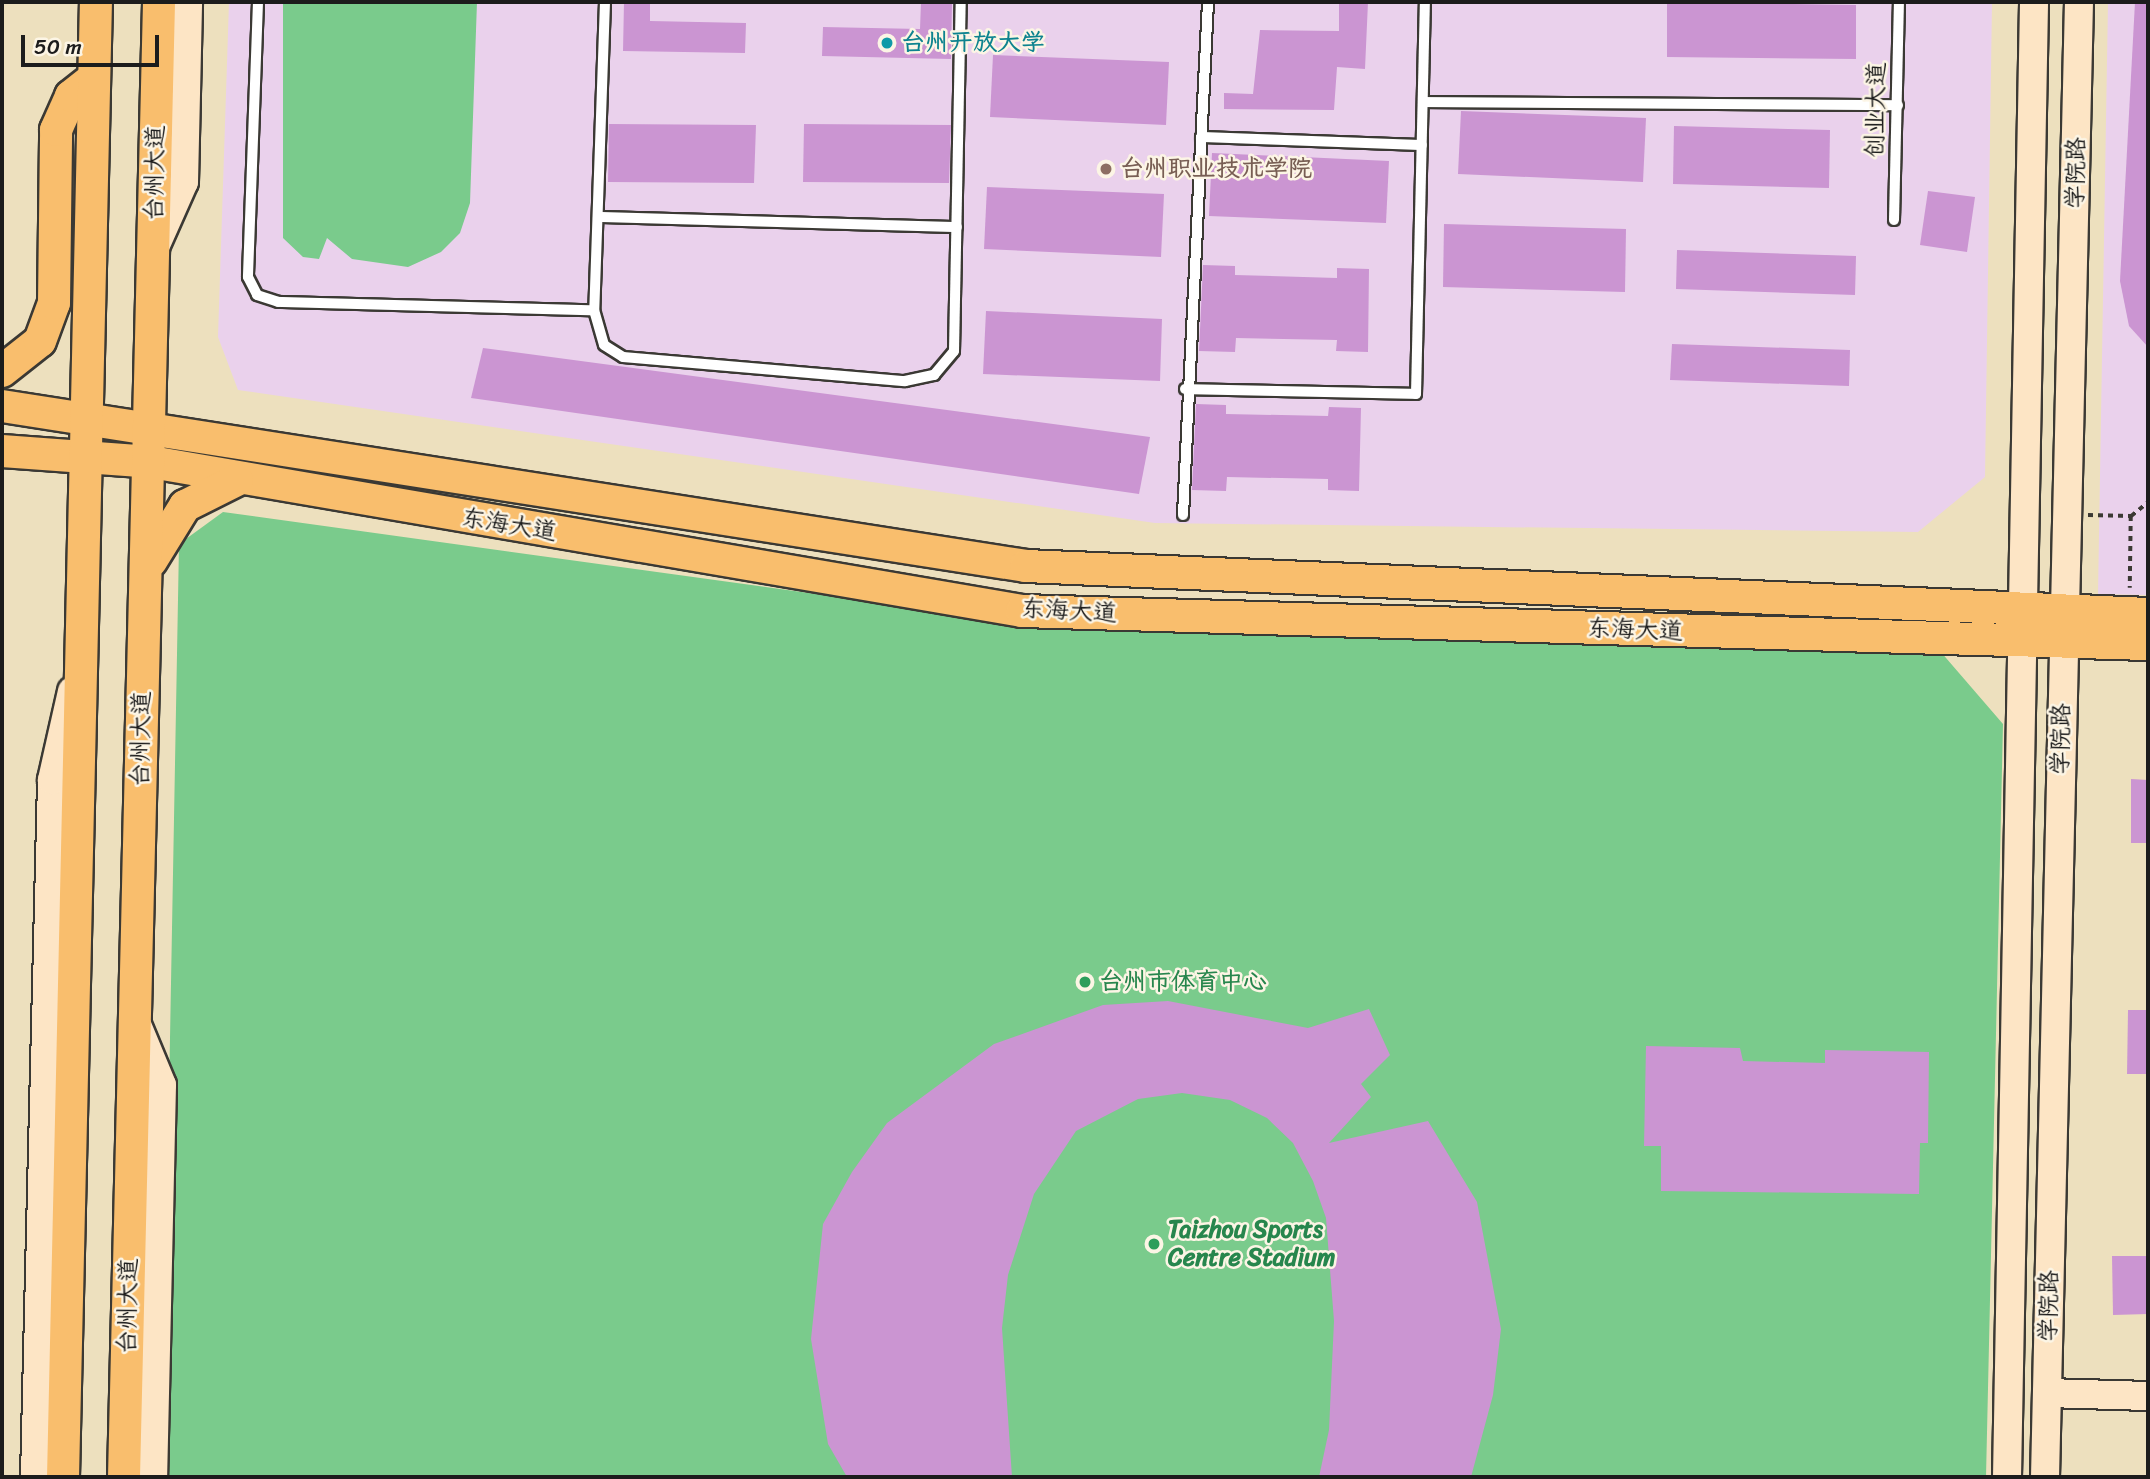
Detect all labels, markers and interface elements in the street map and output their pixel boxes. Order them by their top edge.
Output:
scale bar [24,21,163,65]
text: 50 m [34,28,82,66]
place label: 台州开放大学 [901,29,1045,57]
marker: 台州开放大学 [879,35,895,51]
street label: 创业大道 [1861,62,1891,158]
street label: 台州大道 [140,125,170,221]
street label: 学院路 [2061,137,2091,209]
place label: 台州职业技术学院 [1120,155,1312,183]
marker: 台州职业技术学院 [1098,161,1114,177]
street label: 东海大道 [459,503,559,547]
street label: 东海大道 [1020,594,1118,628]
street label: 东海大道 [1587,614,1683,646]
street label: 台州大道 [126,691,156,787]
street label: 学院路 [2046,703,2076,775]
place label: 台州市体育中心 [1099,968,1267,996]
marker: 台州市体育中心 [1077,974,1093,990]
place label: Taizhou Sports Centre Stadium [1168,1216,1335,1272]
marker: Taizhou Sports Centre Stadium [1146,1236,1162,1252]
street label: 台州大道 [113,1258,143,1354]
street label: 学院路 [2034,1270,2064,1342]

